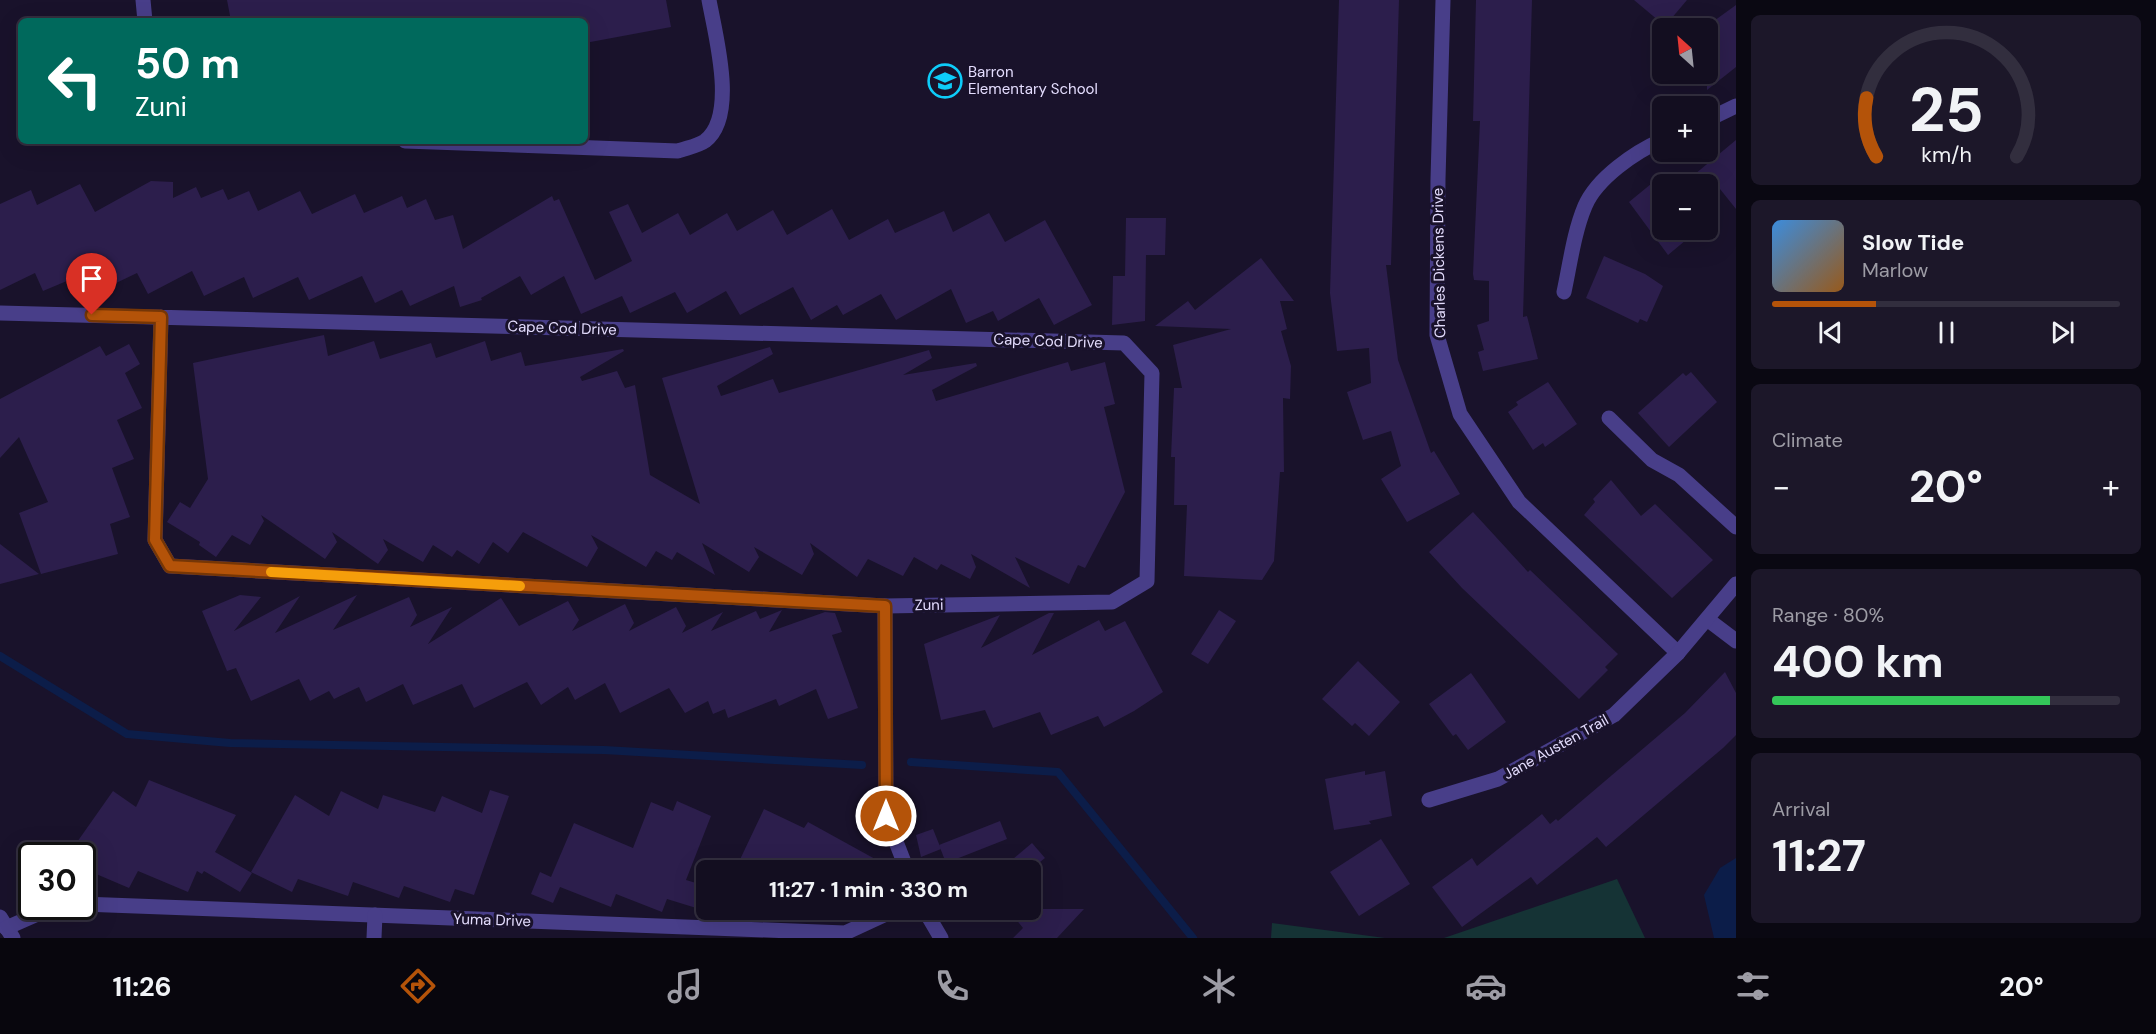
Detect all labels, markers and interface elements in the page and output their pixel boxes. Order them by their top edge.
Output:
north arrow [1652,18,1718,84]
map controls [1652,18,1718,240]
text: 50 m [135,36,240,91]
icon: left [36,42,114,120]
place label: Barron Elementary School [968,62,1098,99]
school or university icon: Barron Elementary School [927,63,963,99]
text: 25 [1909,69,1983,150]
text: Zuni [135,89,187,124]
button: + [1652,96,1718,162]
text: km/h [1921,141,1971,169]
button: − [1652,174,1718,240]
street label: Charles Dickens Drive [1428,188,1450,338]
text: Slow Tide [1862,228,1964,257]
pin [66,253,117,315]
text: Marlow [1862,257,1928,283]
icon: arrive [75,262,108,295]
street label: Cape Cod Drive [507,316,617,340]
icon: previous [1814,316,1847,349]
icon: pause [1930,316,1963,349]
icon: next [2046,316,2079,349]
street label: Cape Cod Drive [993,329,1103,353]
text: Climate [1772,427,1843,453]
text: 20° [1909,457,1983,516]
text: − [1772,465,1790,508]
text: + [2102,465,2120,508]
street label: Zuni [914,595,944,615]
text: Range · 80% [1772,602,1884,628]
text: 400 km [1772,632,1944,691]
street label: Jane Austen Trail [1500,710,1612,784]
position arrow [854,784,918,848]
text: Arrival [1772,796,1830,822]
text: 11:27 [1772,826,1866,885]
speed limit sign: 30 [18,842,96,920]
text: 11:27 · 1 min · 330 m [769,875,968,904]
street label: Yuma Drive [453,909,531,931]
icon: directions [397,965,439,1007]
icon: music [664,965,706,1007]
icon: phone [931,965,973,1007]
icon: climate [1198,965,1240,1007]
icon: car [1465,965,1507,1007]
icon: filters [1732,965,1774,1007]
text: 11:26 [113,969,172,1004]
text: 20° [1999,969,2043,1004]

